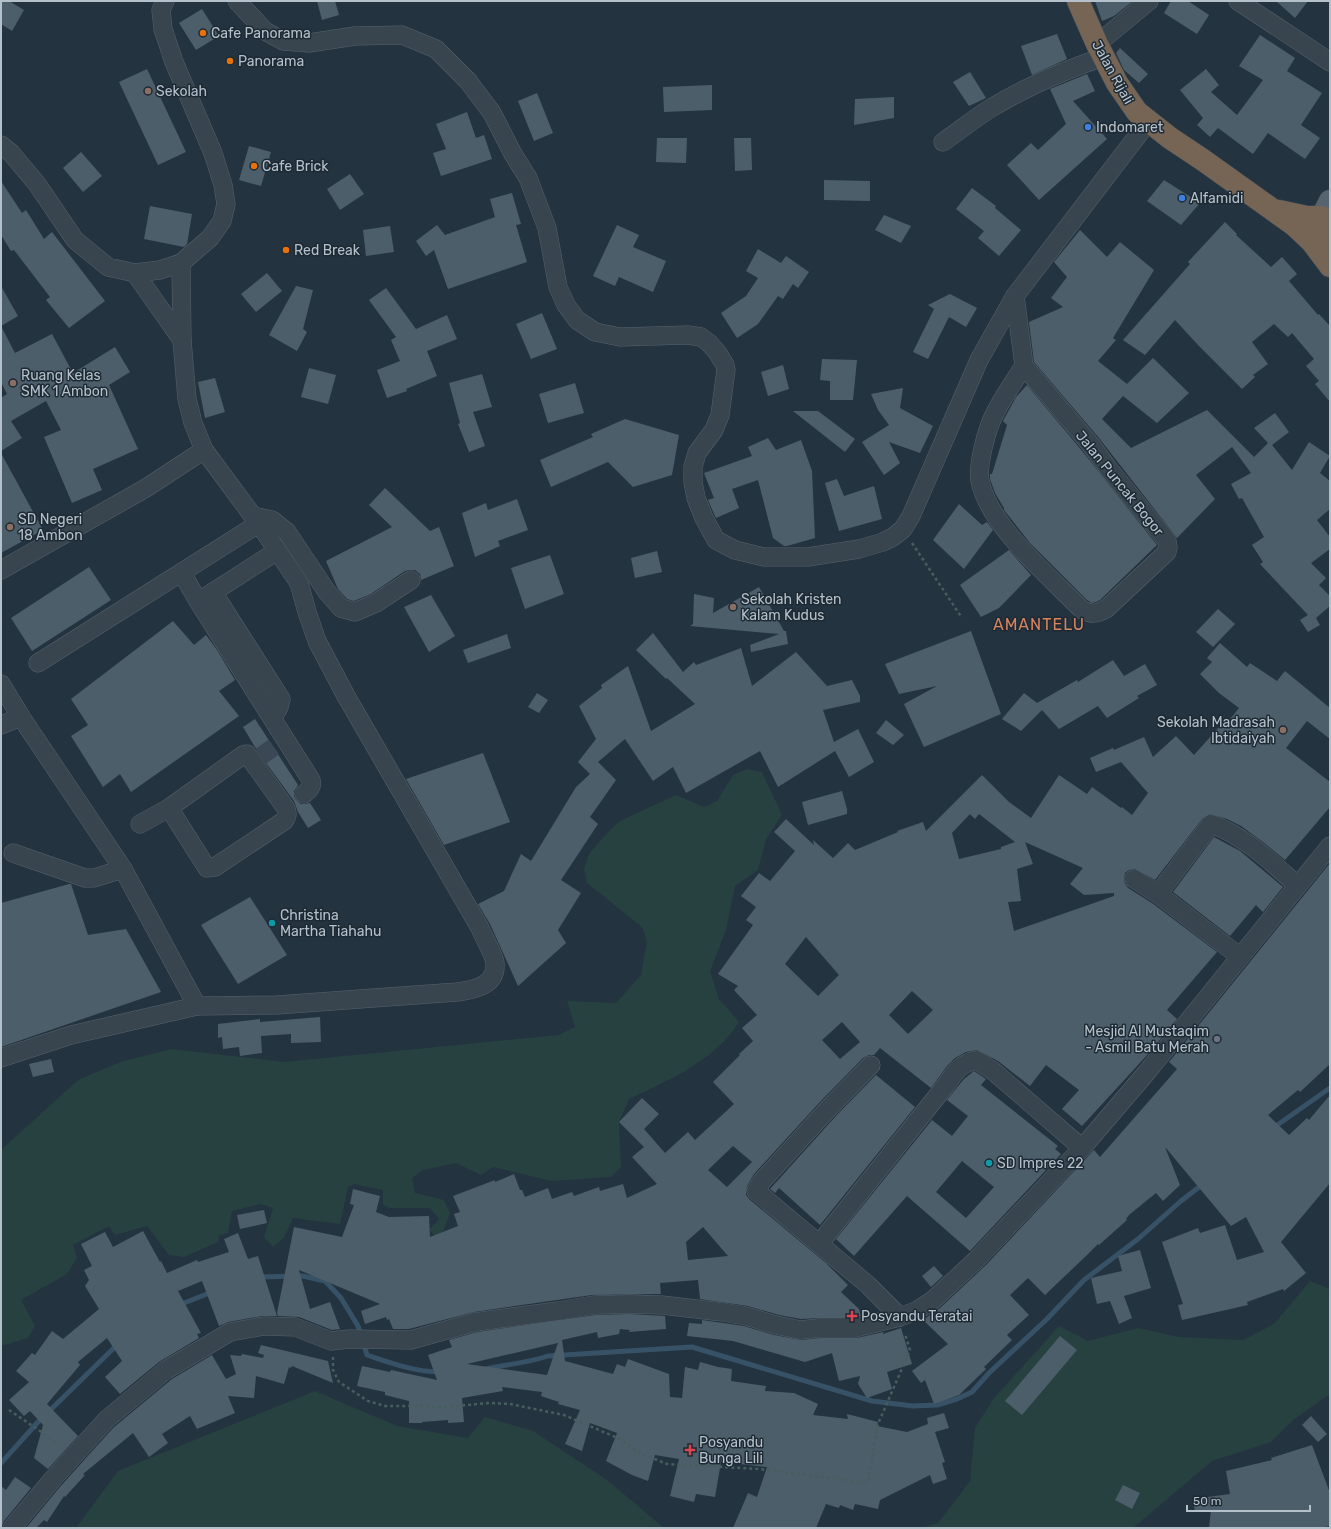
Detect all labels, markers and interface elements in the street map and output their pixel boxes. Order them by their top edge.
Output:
place label: Cafe Panorama [211,25,311,42]
marker: Cafe Panorama [198,28,208,38]
street label: Jalan Rijali [1088,37,1137,107]
place label: Panorama [238,53,304,70]
marker: Panorama [225,56,235,66]
place label: Sekolah [156,83,207,100]
marker: Sekolah [143,86,153,96]
place label: Indomaret [1096,119,1164,136]
marker: Indomaret [1083,122,1093,132]
place label: Cafe Brick [262,158,329,175]
marker: Cafe Brick [249,161,259,171]
place label: Alfamidi [1190,190,1243,207]
marker: Alfamidi [1177,193,1187,203]
place label: Red Break [294,242,361,259]
marker: Red Break [281,245,291,255]
place label: Ruang Kelas SMK 1 Ambon [21,367,108,400]
marker: Ruang Kelas SMK 1 Ambon [8,378,18,388]
street label: Jalan Puncak Bogor [1072,427,1168,540]
place label: SD Negeri 18 Ambon [18,511,83,544]
marker: SD Negeri 18 Ambon [5,522,15,532]
place label: Sekolah Kristen Kalam Kudus [741,591,842,624]
marker: Sekolah Kristen Kalam Kudus [728,602,738,612]
district label: AMANTELU [993,615,1085,634]
place label: Sekolah Madrasah Ibtidaiyah [1157,714,1275,747]
marker: Sekolah Madrasah Ibtidaiyah [1278,725,1288,735]
place label: Christina Martha Tiahahu [280,907,381,940]
marker: Christina Martha Tiahahu [267,918,277,928]
place label: Mesjid Al Mustaqim - Asmil Batu Merah [1084,1023,1209,1056]
marker: Mesjid Al Mustaqim - Asmil Batu Merah [1212,1034,1222,1044]
place label: SD Impres 22 [997,1155,1083,1172]
marker: SD Impres 22 [984,1158,994,1168]
place label: Posyandu Teratai [861,1308,972,1325]
marker: Posyandu Teratai [846,1310,858,1322]
place label: Posyandu Bunga Lili [699,1434,763,1467]
marker: Posyandu Bunga Lili [684,1444,696,1456]
scale bar [1187,1487,1310,1513]
text: 50 m [1193,1494,1221,1508]

